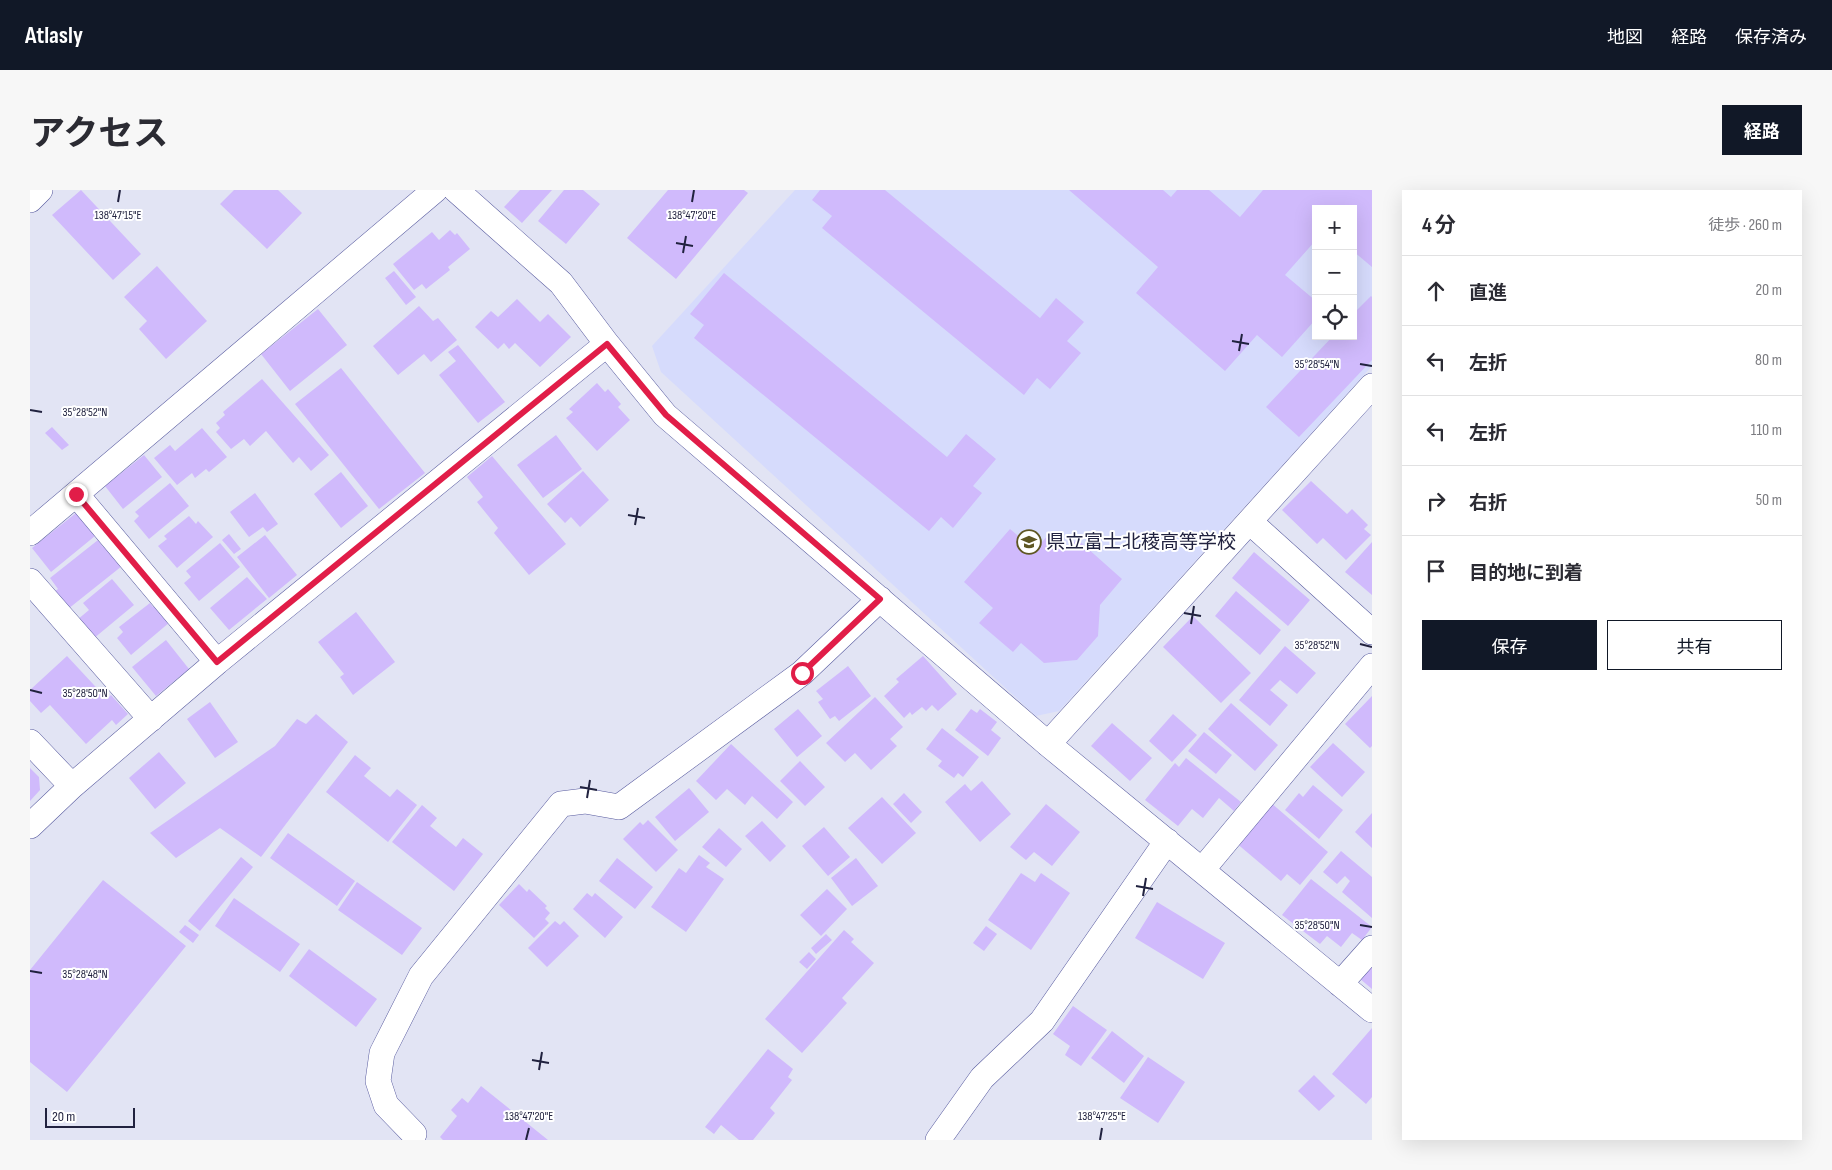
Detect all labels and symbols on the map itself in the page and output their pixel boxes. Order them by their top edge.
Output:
text: 138°47'15"E [94,208,142,223]
text: 138°47'20"E [668,208,716,223]
text: 35°28'54"N [1295,357,1339,372]
text: 35°28'52"N [63,405,107,420]
route end [65,483,88,506]
school or university icon: 県立富士北稜高等学校 [1016,529,1042,555]
place label: 県立富士北稜高等学校 [1046,531,1236,554]
text: 35°28'52"N [1295,638,1339,653]
route start [791,662,814,685]
text: 35°28'50"N [62,686,108,701]
text: 35°28'50"N [1294,918,1340,933]
text: 35°28'48"N [62,967,108,982]
scale bar [45,1105,135,1128]
text: 138°47'20"E [505,1109,553,1124]
text: 138°47'25"E [1078,1109,1126,1124]

